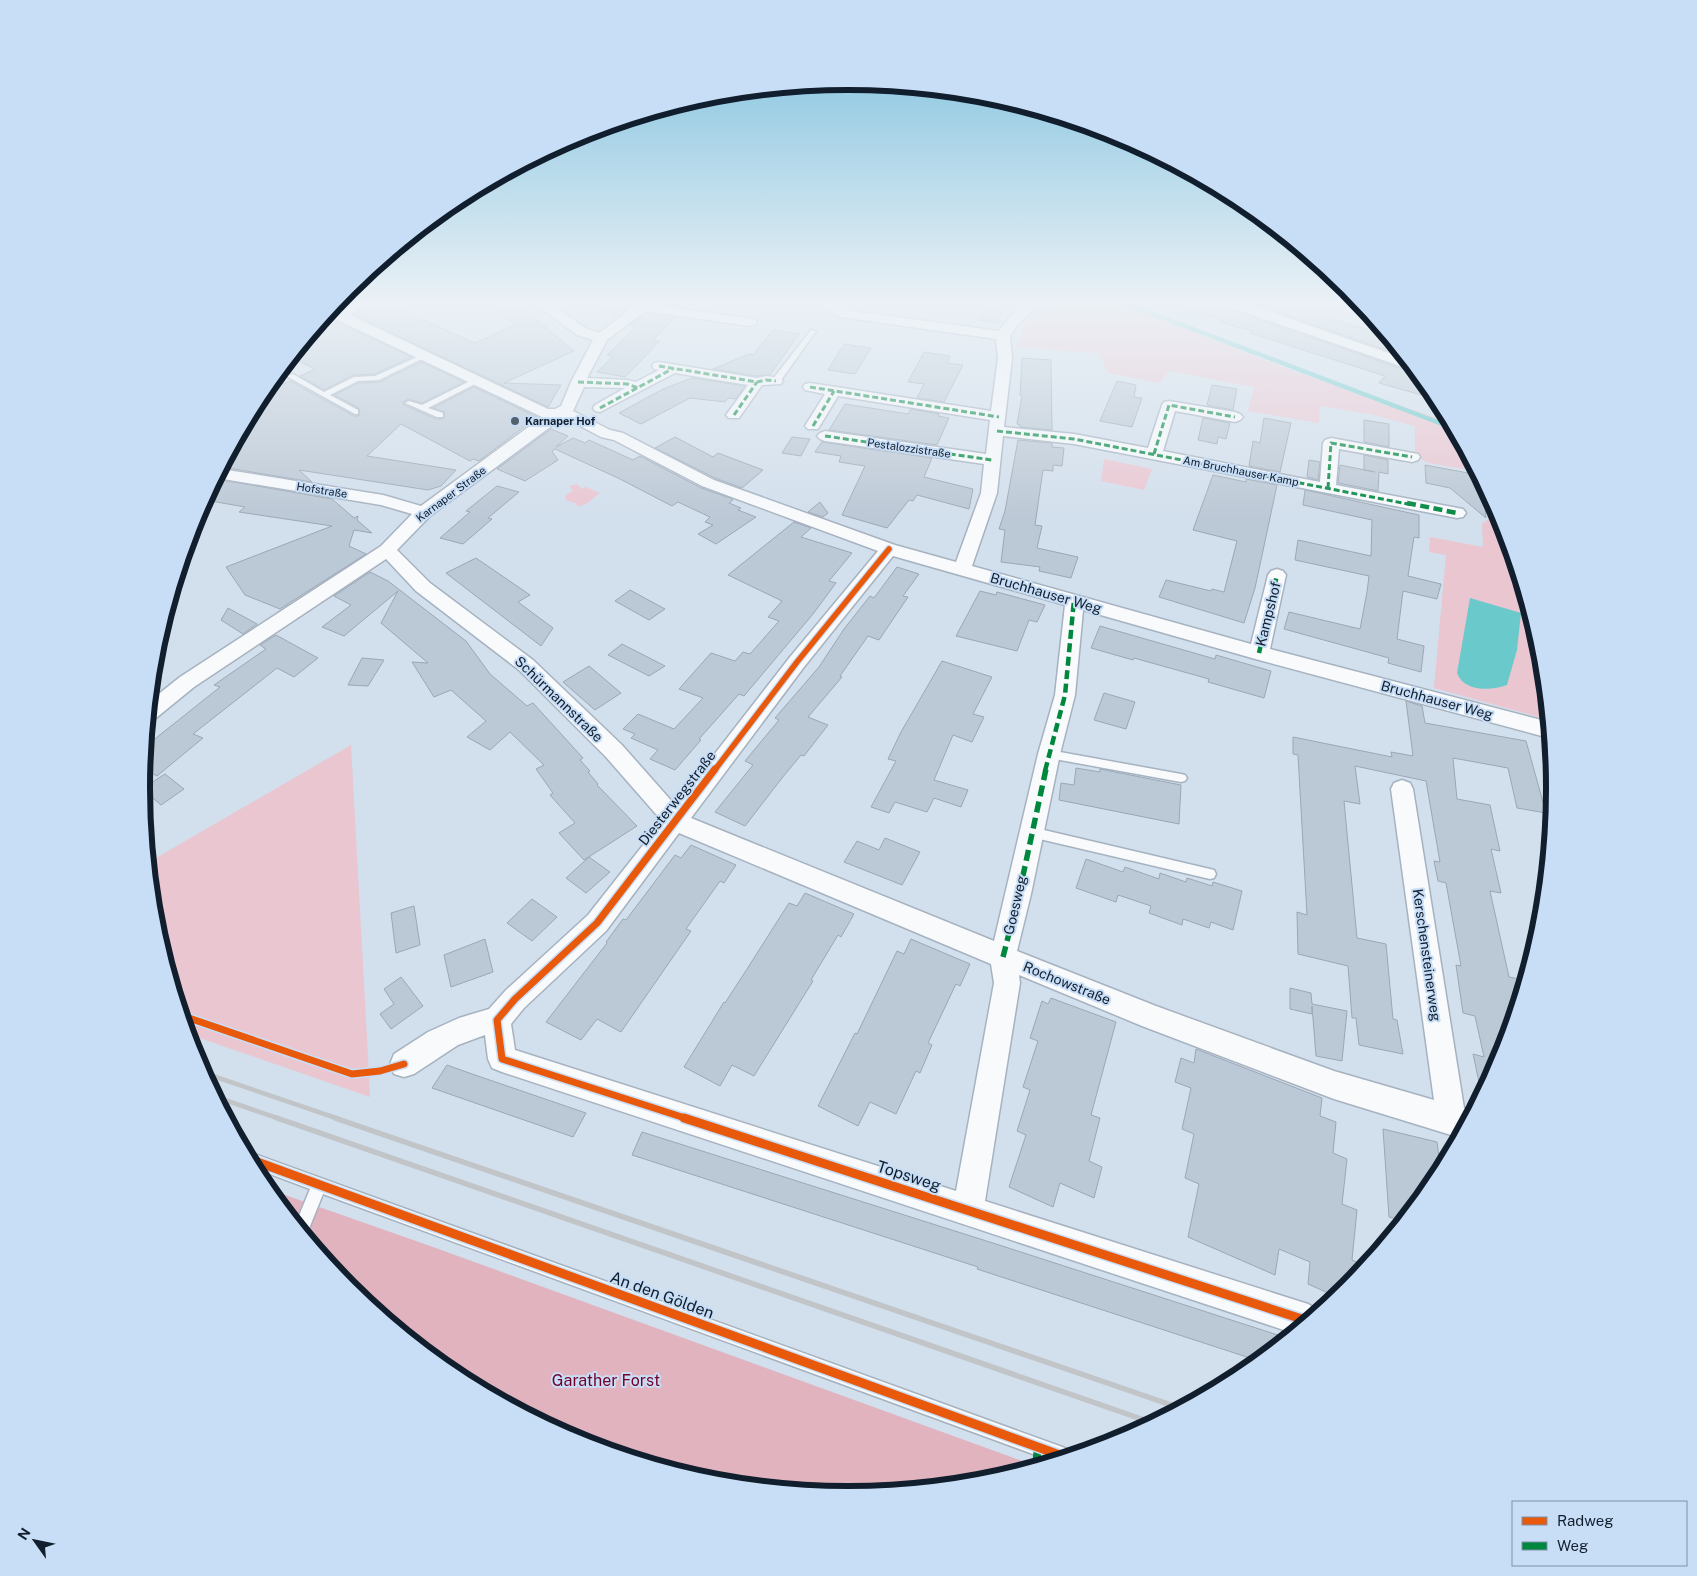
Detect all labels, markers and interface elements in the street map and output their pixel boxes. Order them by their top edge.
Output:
marker: Karnaper Hof [509,415,521,427]
place label: Karnaper Hof [525,415,596,427]
street label: Pestalozzistraße [867,436,951,460]
street label: Am Bruchhauser Kamp [1182,454,1300,488]
street label: Karnaper Straße [414,464,488,524]
street label: Hofstraße [296,480,348,500]
street label: Bruchhauser Weg [988,569,1104,617]
street label: Kampshof [1252,580,1284,648]
street label: Schürmannstraße [512,653,606,745]
street label: Bruchhauser Weg [1379,677,1495,723]
street label: Diesterwegstraße [635,748,719,848]
street label: Goesweg [1000,873,1030,936]
street label: Kerschensteinerweg [1410,888,1444,1023]
street label: Rochowstraße [1021,958,1113,1008]
street label: Topsweg [875,1157,943,1195]
street label: An den Gölden [608,1267,716,1323]
park label: Garather Forst [552,1371,660,1390]
legend [1512,1501,1687,1566]
text: Radweg [1557,1512,1614,1529]
north arrow [10,1516,60,1566]
text: N [14,1525,34,1543]
text: Weg [1557,1537,1588,1554]

